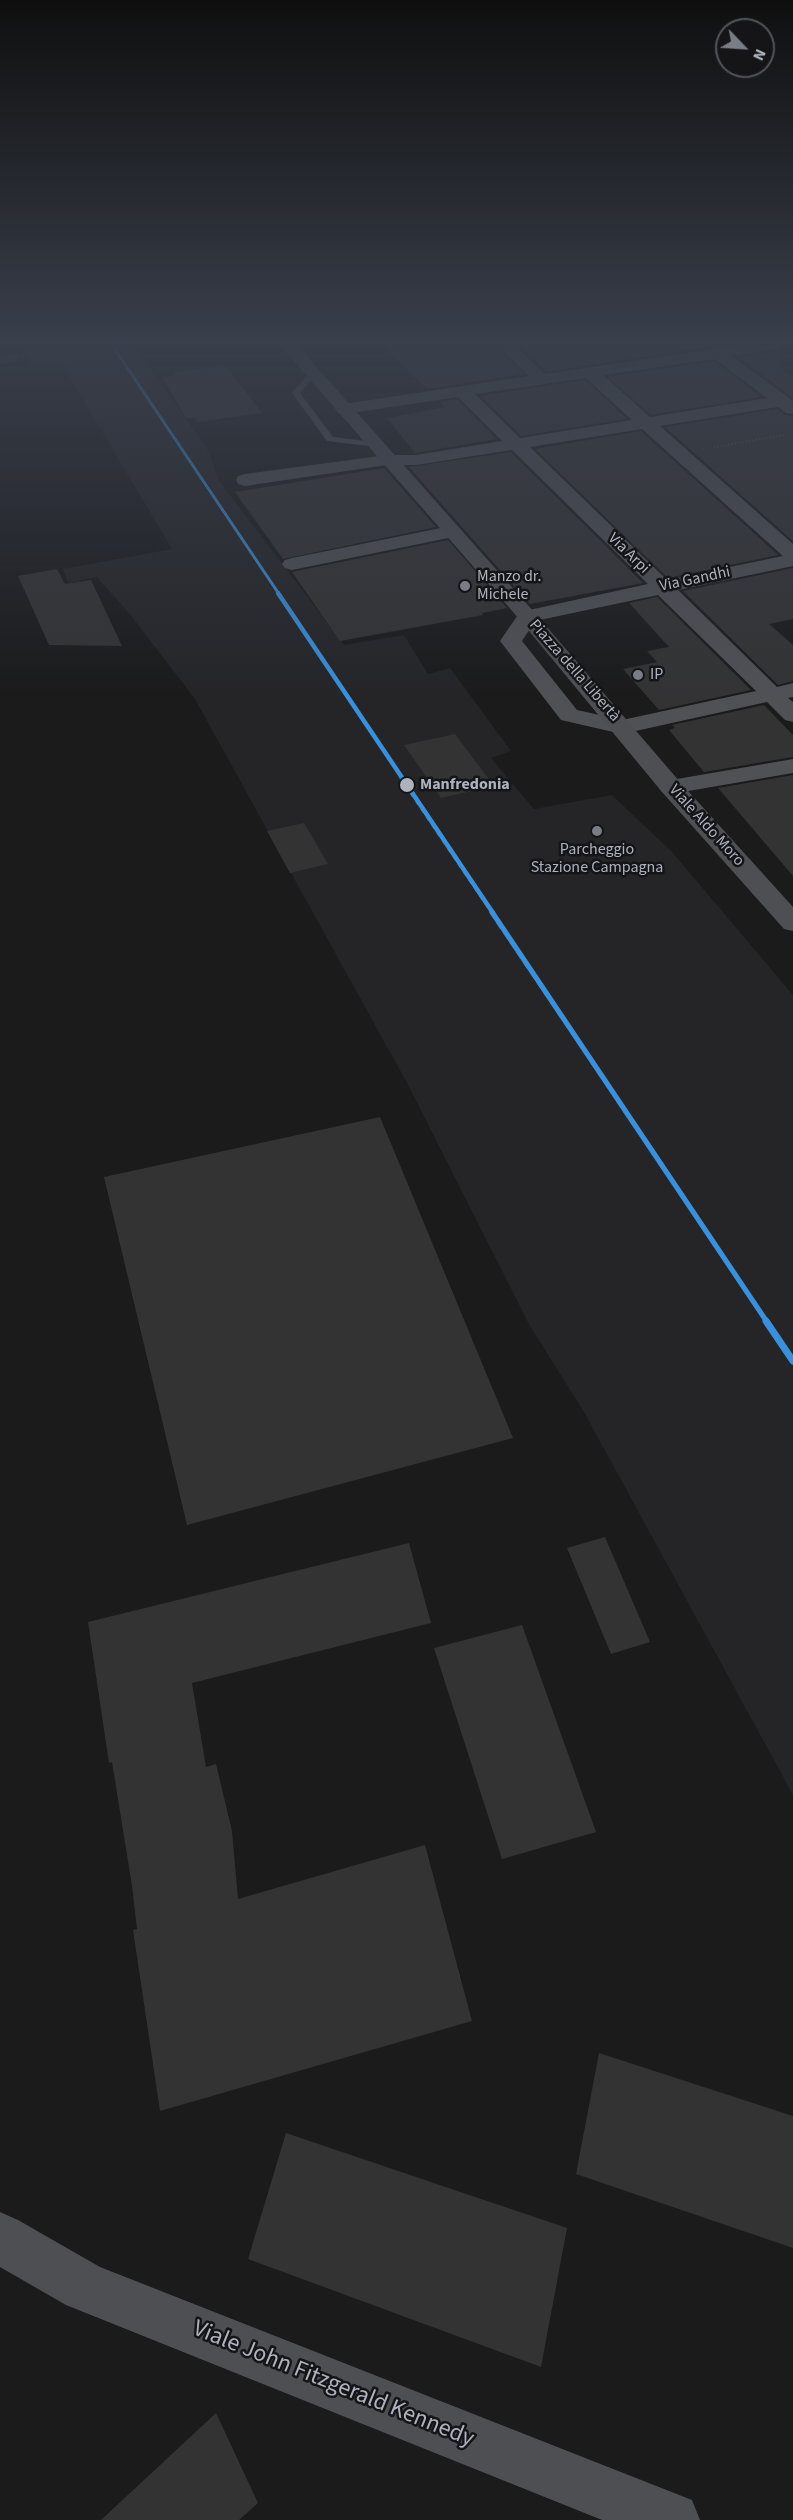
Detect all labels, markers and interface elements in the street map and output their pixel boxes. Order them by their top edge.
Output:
north arrow [715,18,775,78]
text: N [747,45,772,64]
street label: Via Arpi [603,530,653,578]
street label: Via Gandhi [658,563,732,597]
place label: Manzo dr. Michele [477,567,541,605]
marker: Manzo dr. Michele [458,579,472,593]
street label: Piazza della Libertà [524,616,624,726]
place label: IP [650,665,663,685]
marker: IP [631,668,645,682]
place label: Manfredonia [420,775,510,795]
marker: Manfredonia [398,776,416,794]
street label: Viale Aldo Moro [664,781,748,871]
marker: Parcheggio Stazione Campagna [590,824,604,838]
place label: Parcheggio Stazione Campagna [531,840,663,878]
street label: Viale John Fitzgerald Kennedy [188,2315,478,2455]

